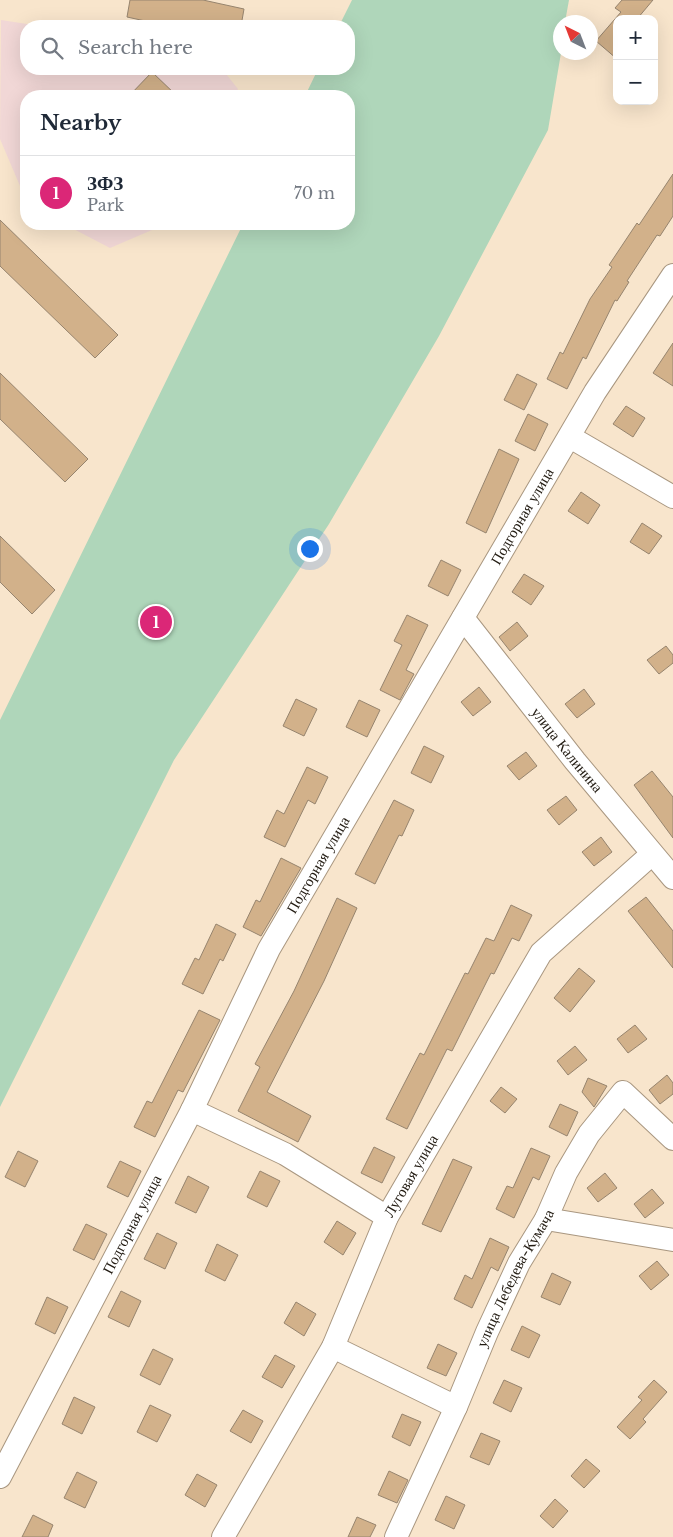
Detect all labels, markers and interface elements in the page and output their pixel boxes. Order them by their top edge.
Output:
north arrow [553,15,598,60]
map controls [613,15,658,105]
button: + [613,15,658,60]
search box [20,20,355,75]
icon: search [38,34,66,62]
text: Search here [78,36,193,59]
button: − [613,60,658,105]
text: Nearby [40,110,121,136]
text: ЗФЗ [87,172,123,195]
text: 1 [53,183,59,203]
text: 70 m [294,183,335,203]
text: Park [87,195,124,215]
street label: Подгорная улица [486,464,558,568]
your location [297,536,323,562]
pin: 1 [140,603,172,641]
street label: улица Калинина [527,703,608,797]
street label: Подгорная улица [282,812,354,917]
street label: Луговая улица [379,1131,442,1220]
street label: Подгорная улица [98,1171,166,1277]
street label: улица Лебедева-Кумача [472,1206,558,1350]

